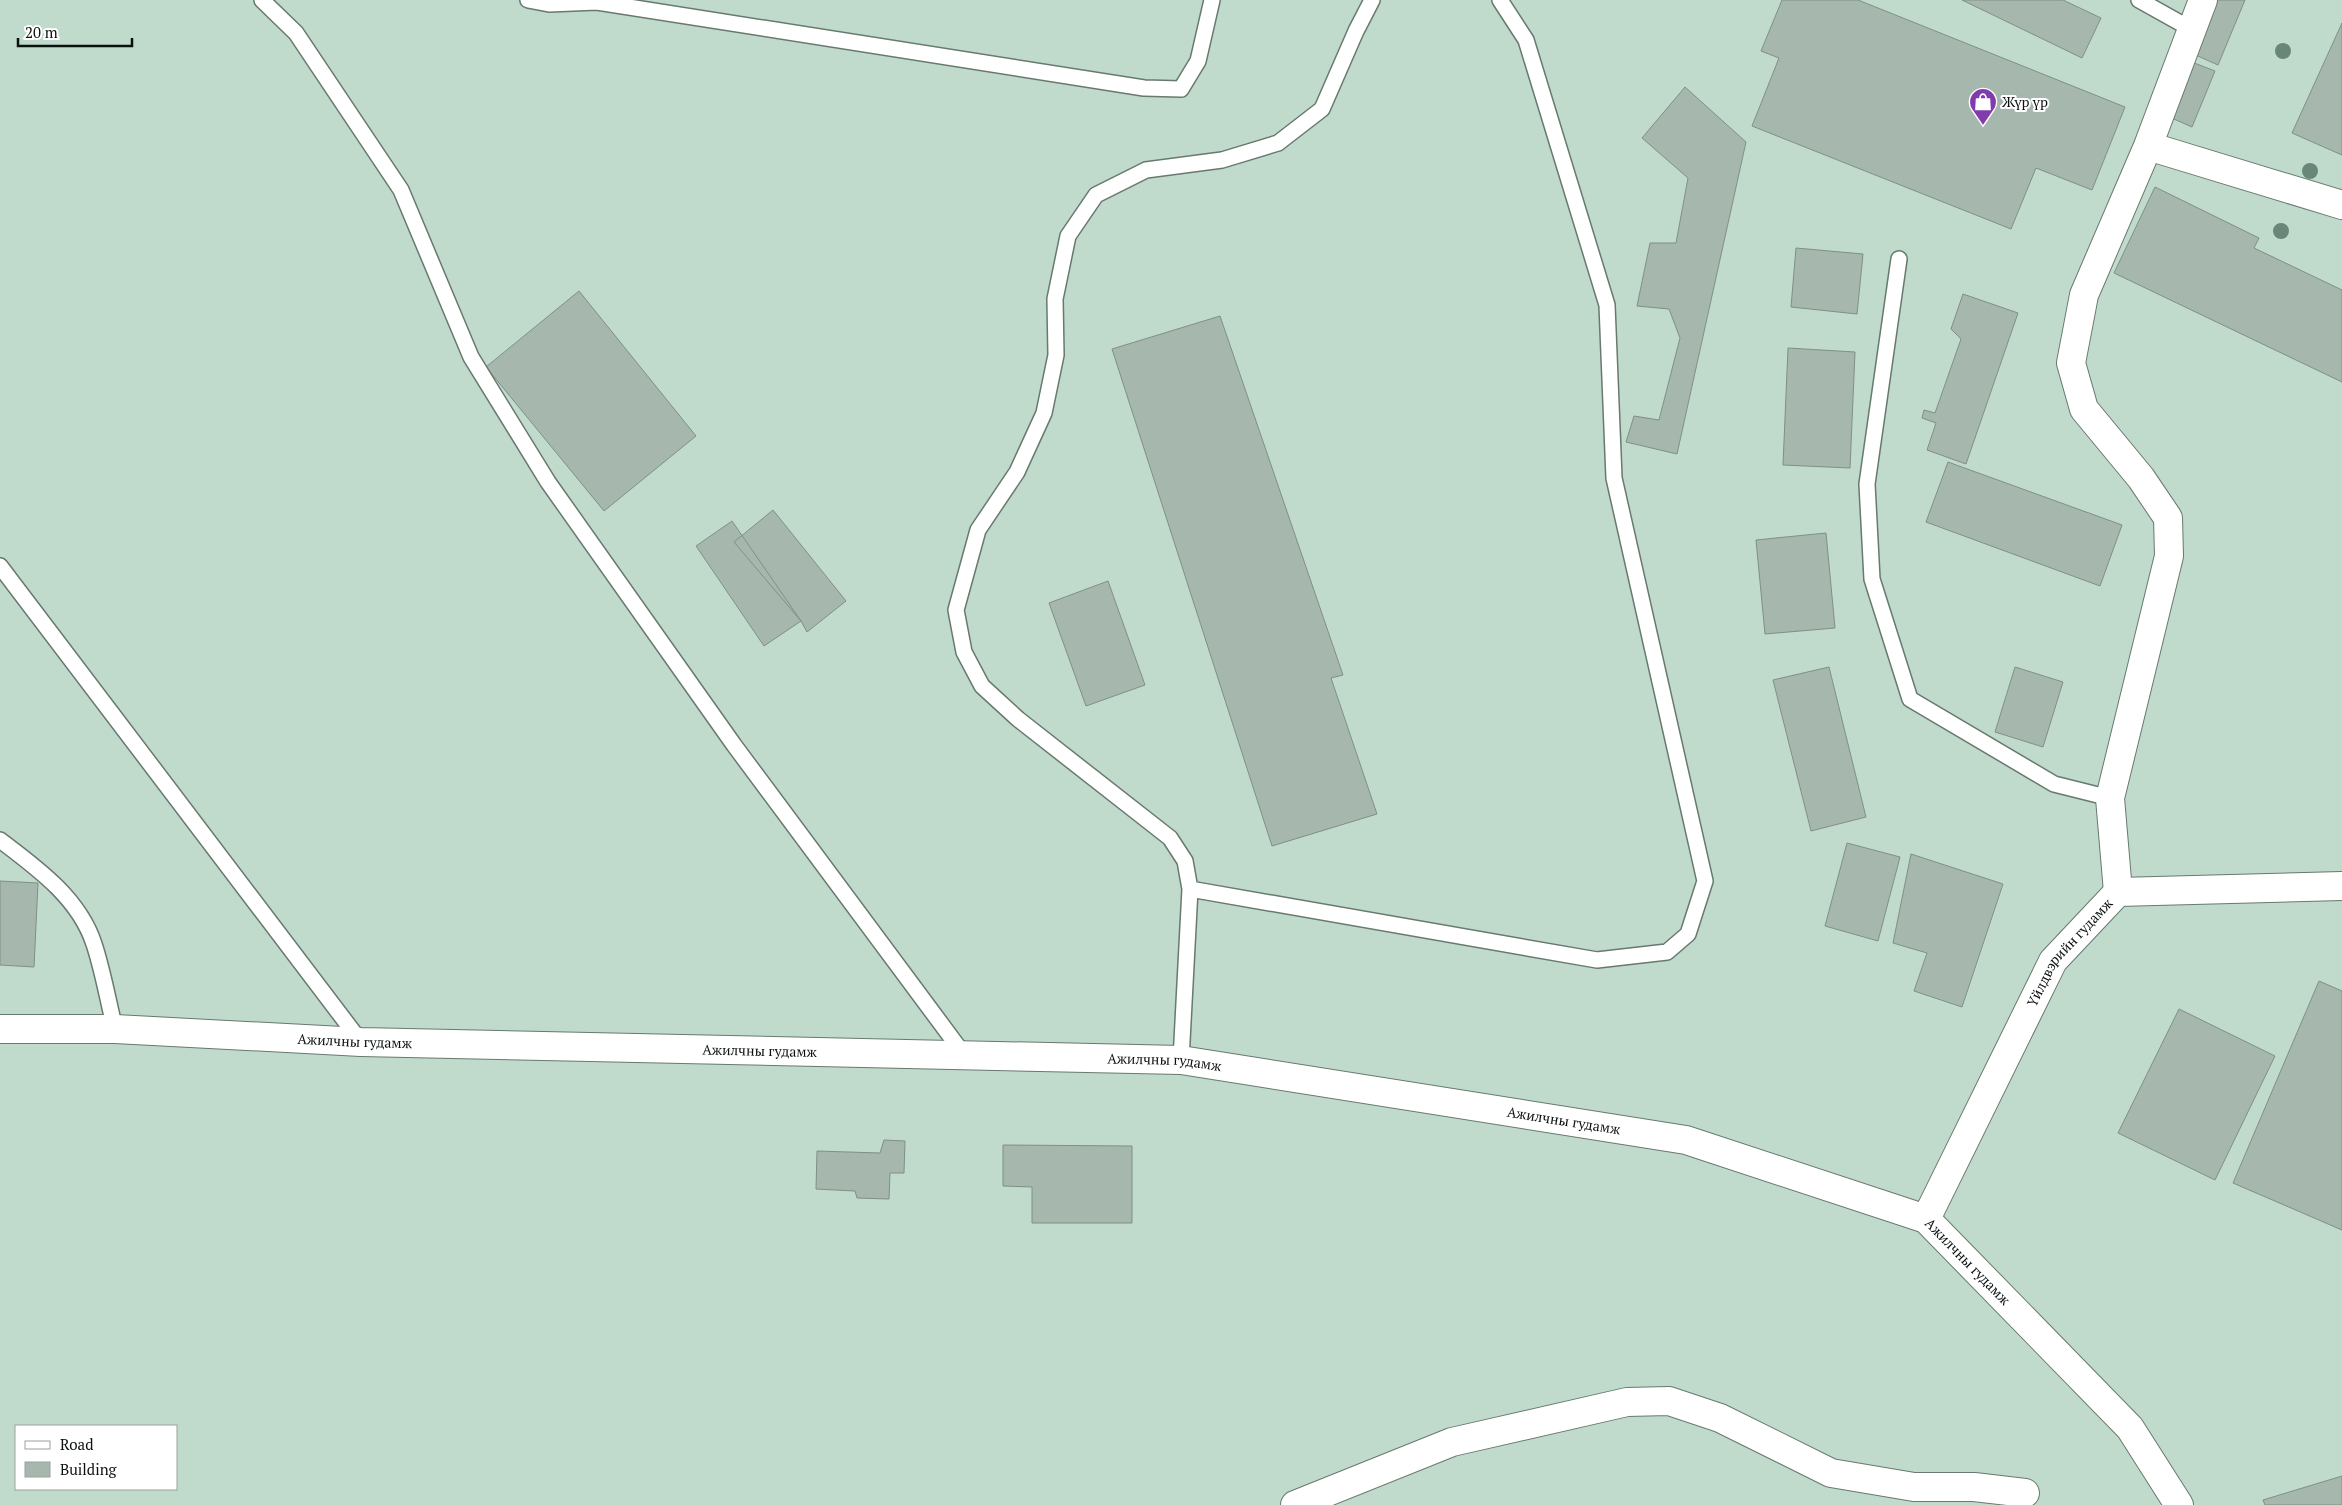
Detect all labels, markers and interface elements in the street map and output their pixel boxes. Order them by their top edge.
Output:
scale bar [18,15,131,47]
text: 20 m [25,22,58,42]
shop icon: Жүр үр [1968,87,1998,126]
place label: Жүр үр [2002,92,2048,111]
street label: Yйлдвэрийн гудамж [2022,893,2117,1010]
street label: Ажилчны гудамж [297,1029,413,1052]
street label: Ажилчны гудамж [702,1039,818,1061]
street label: Ажилчны гудамж [1107,1048,1224,1075]
street label: Ажилчны гудамж [1506,1102,1623,1139]
street label: Ажилчны гудамж [1921,1214,2015,1309]
legend [15,1425,178,1490]
text: Road [60,1434,93,1454]
text: Building [60,1459,118,1479]

